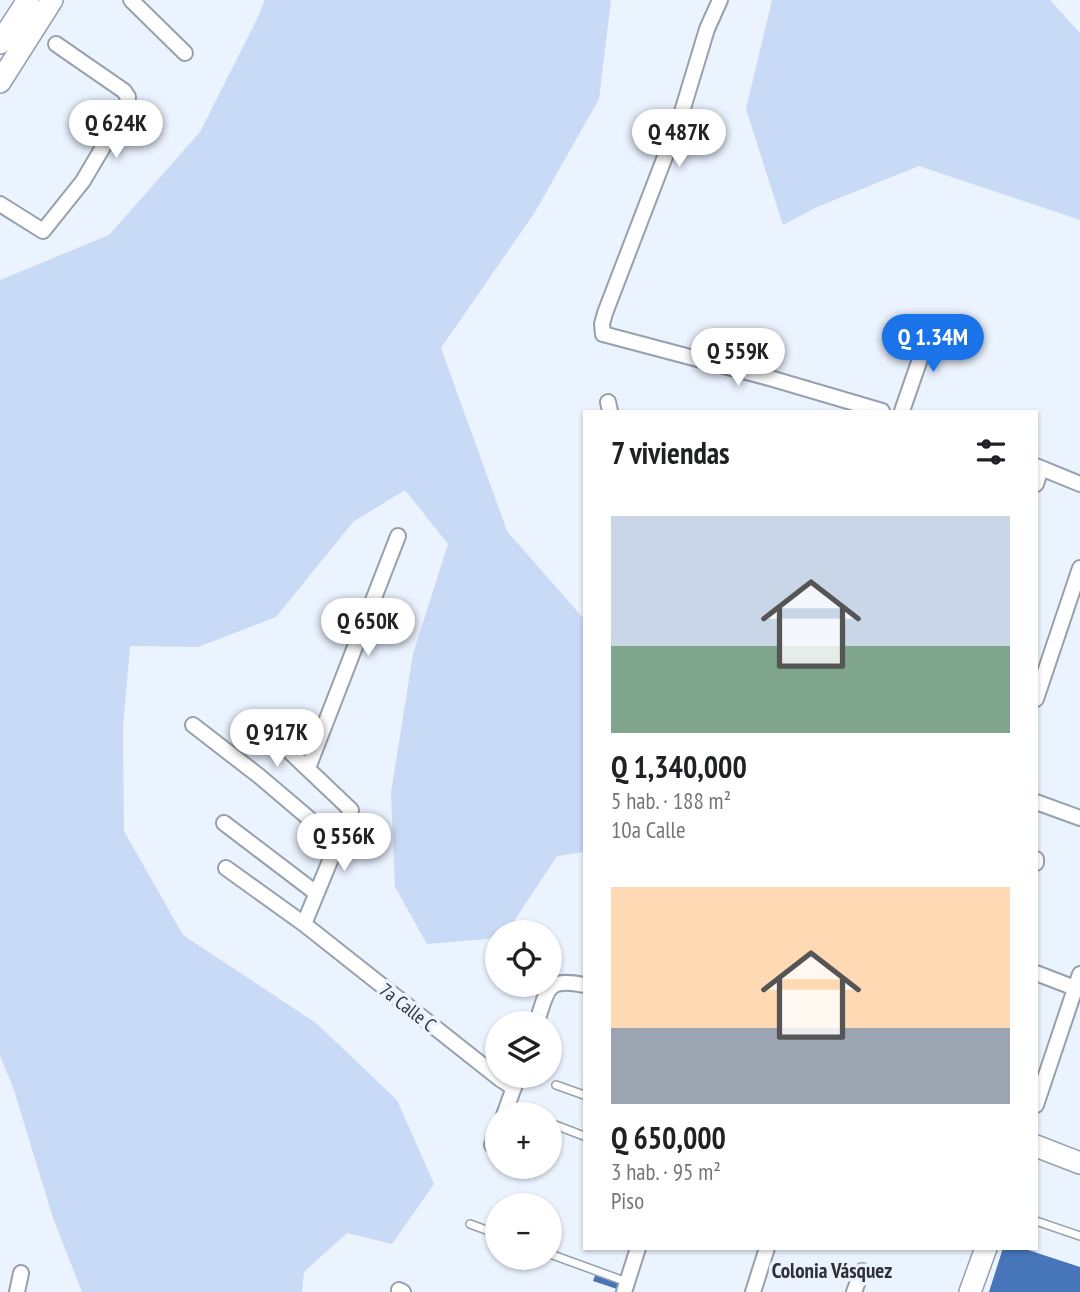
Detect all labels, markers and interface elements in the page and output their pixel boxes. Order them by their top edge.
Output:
pin: Q 624K [59,100,173,160]
text: Q 624K [85,108,147,137]
pin: Q 487K [622,110,736,169]
text: Q 487K [648,117,710,146]
pin: Q 1.34M [868,314,998,374]
text: Q 1.34M [898,322,968,351]
pin: Q 559K [681,328,795,388]
text: Q 559K [707,336,769,365]
text: 7 viviendas [611,433,730,472]
icon: filters [972,433,1010,471]
icon: home [748,561,874,687]
pin: Q 650K [311,598,425,658]
text: Q 650K [337,606,399,635]
pin: Q 917K [220,710,334,769]
text: Q 917K [246,717,308,746]
text: Q 1,340,000 [611,747,747,786]
text: 5 hab. · 188 m² [611,786,731,815]
pin: Q 556K [287,814,401,873]
text: 10a Calle [611,815,685,844]
text: Q 556K [313,821,375,850]
map controls [485,920,562,1270]
button: locate [485,920,562,997]
icon: home [748,932,874,1058]
street label: 7a Calle C [375,977,441,1037]
button: layers [485,1011,562,1088]
button: + [485,1102,562,1179]
text: Q 650,000 [611,1118,726,1157]
text: 3 hab. · 95 m² [611,1157,721,1186]
text: Piso [611,1186,644,1215]
button: − [485,1193,562,1270]
district label: Colonia Vásquez [772,1257,892,1284]

